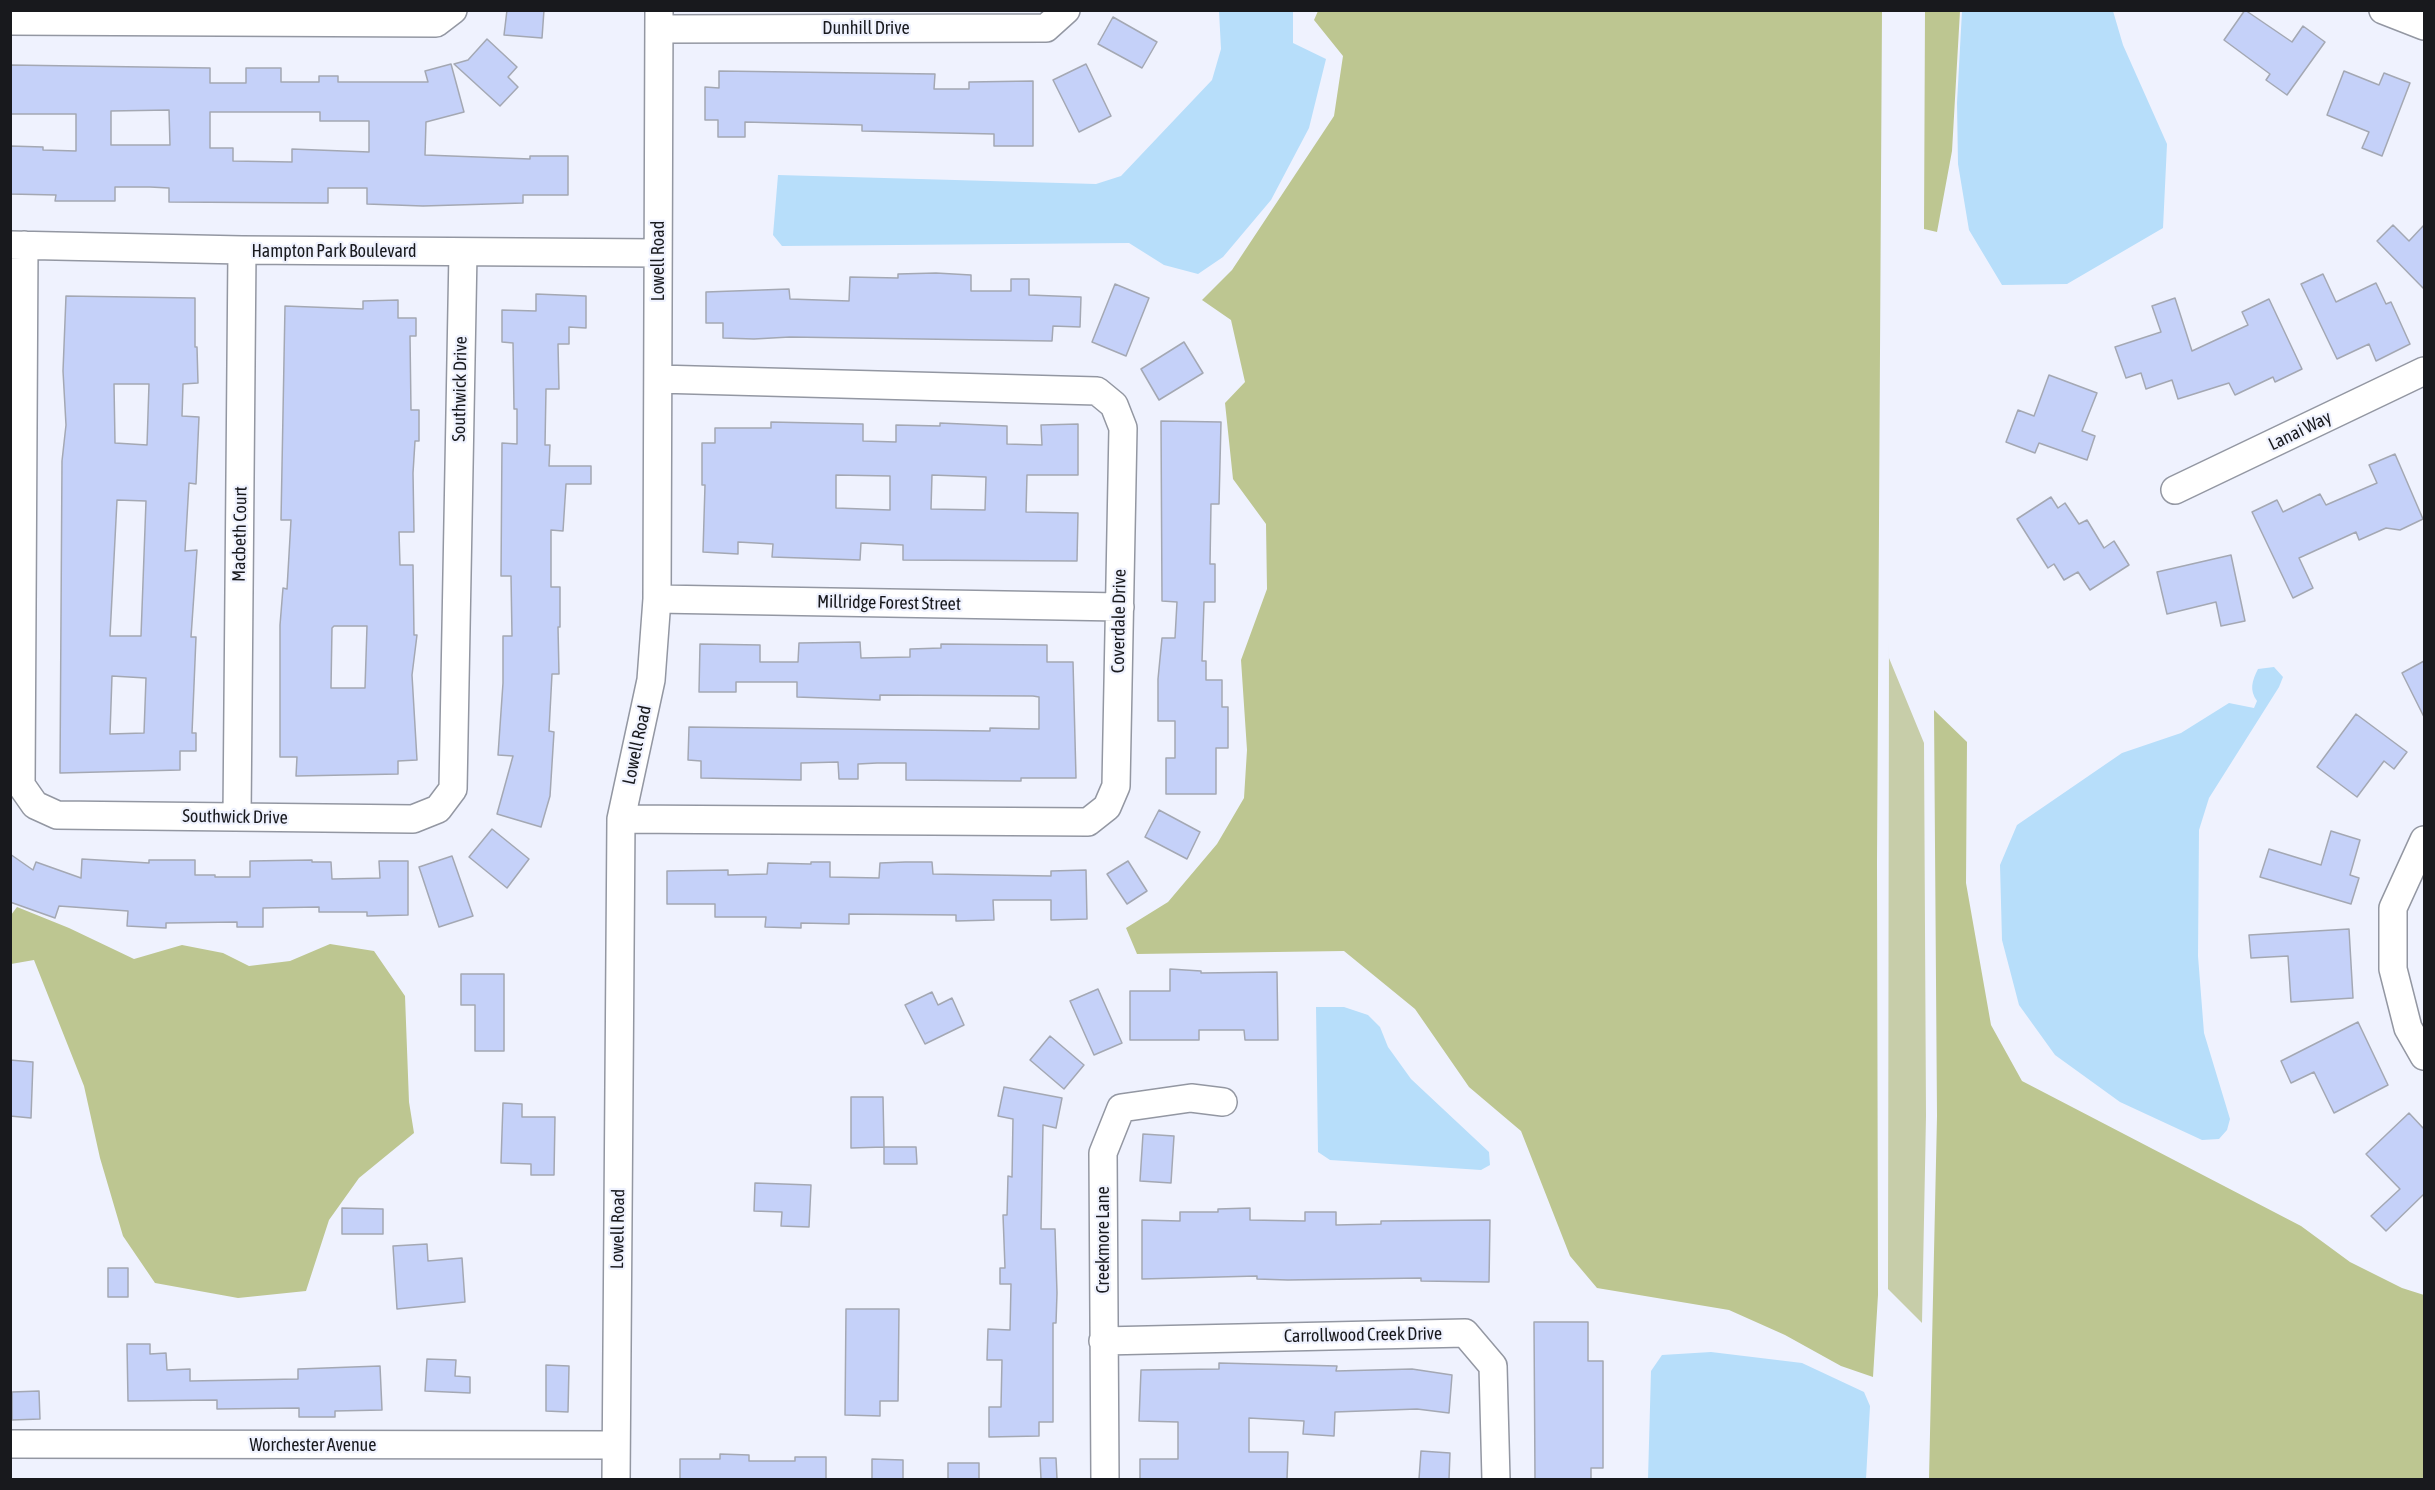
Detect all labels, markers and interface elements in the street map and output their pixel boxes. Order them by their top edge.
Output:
street label: Dunhill Drive [822,17,910,39]
street label: Lowell Road [647,221,669,301]
street label: Hampton Park Boulevard [251,240,417,262]
street label: Southwick Drive [448,336,472,442]
street label: Lanai Way [2265,407,2335,455]
street label: Macbeth Court [228,486,252,582]
street label: Coverdale Drive [1107,569,1131,673]
street label: Millridge Forest Street [817,591,961,615]
street label: Lowell Road [618,703,656,787]
street label: Southwick Drive [182,805,288,829]
street label: Creekmore Lane [1092,1186,1114,1294]
street label: Lowell Road [607,1189,629,1269]
street label: Carrollwood Creek Drive [1284,1323,1442,1347]
street label: Worchester Avenue [250,1434,376,1456]

